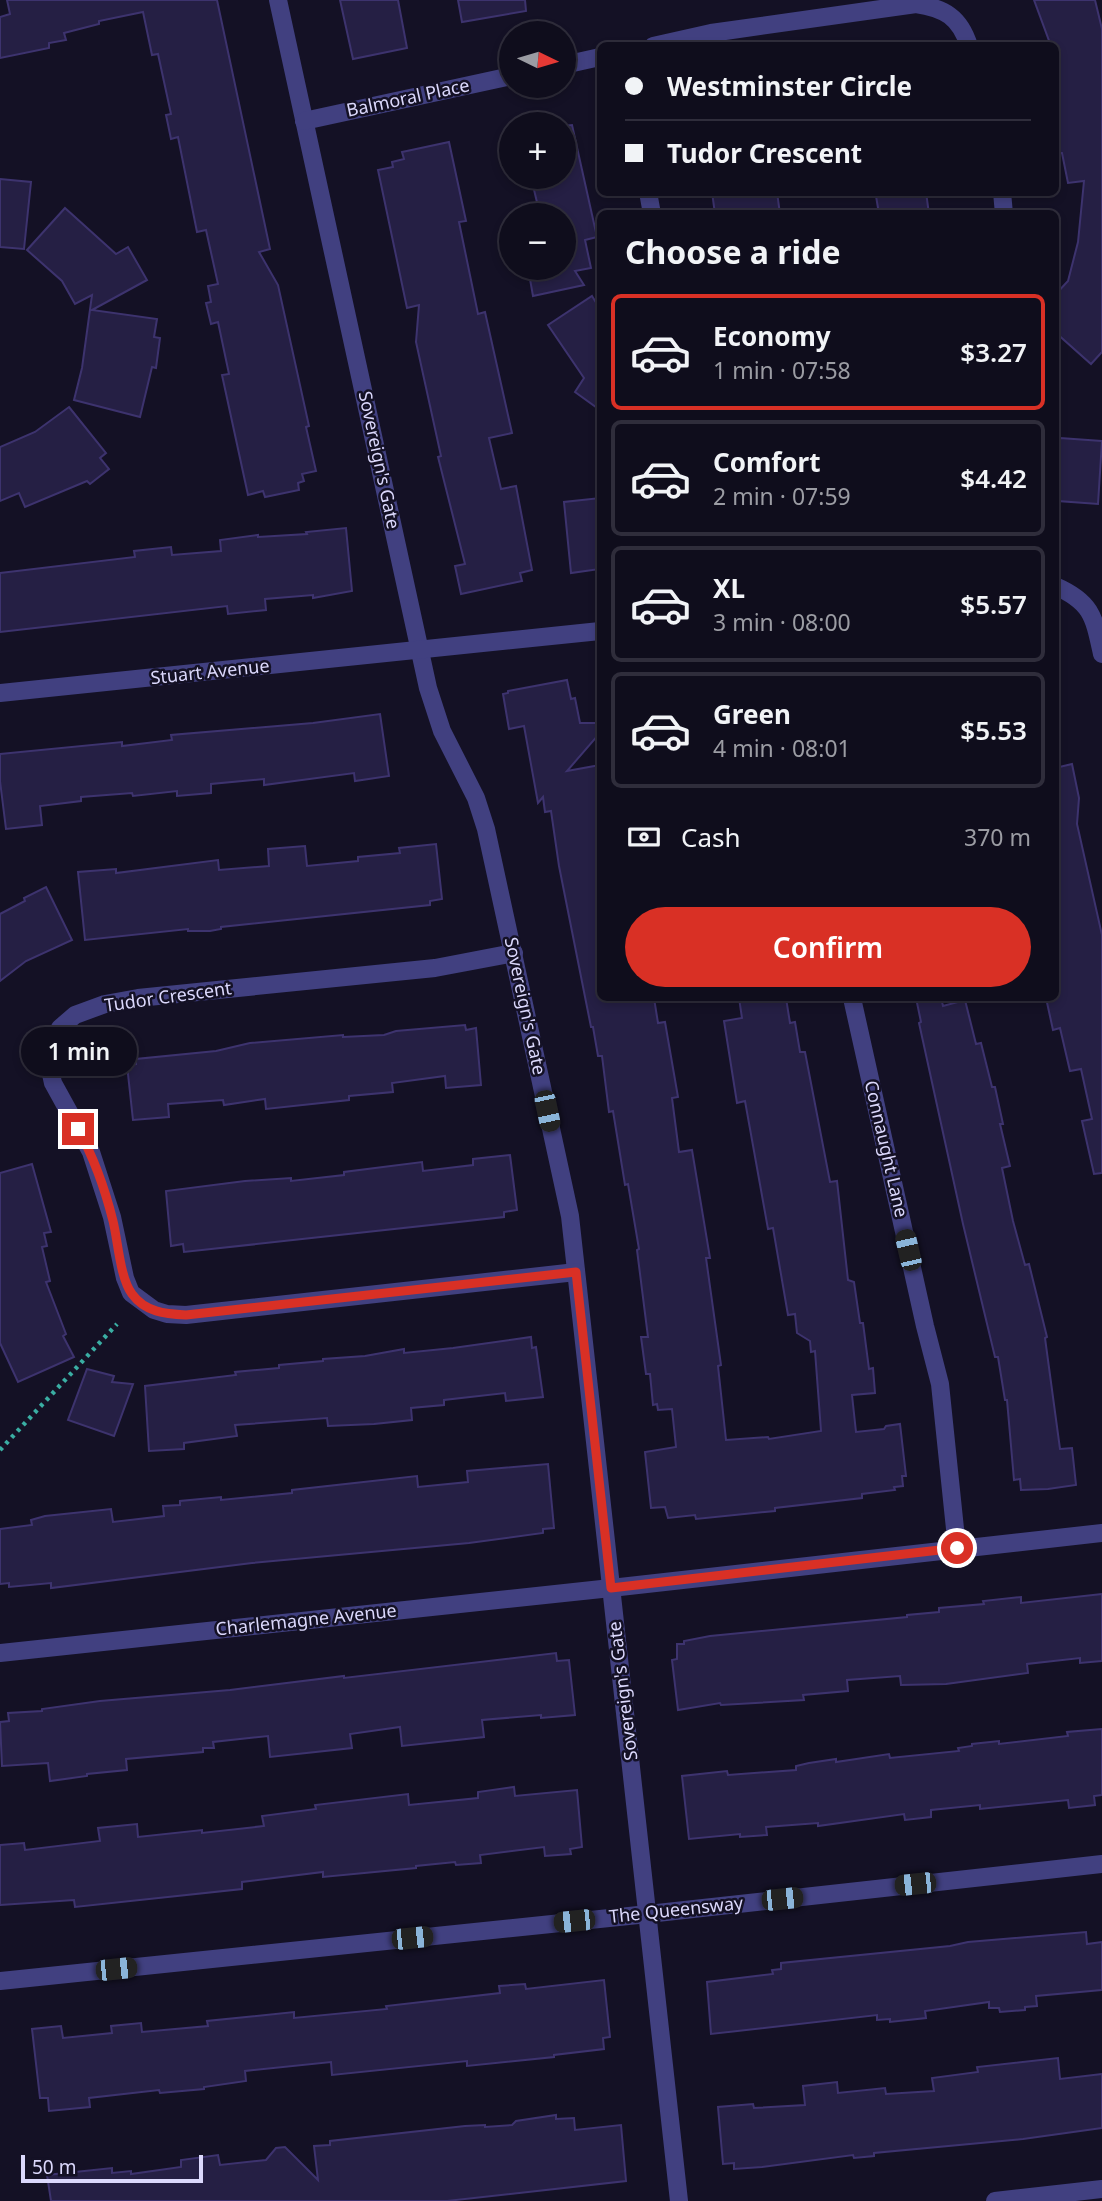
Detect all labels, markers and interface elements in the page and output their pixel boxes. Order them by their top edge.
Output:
north arrow [499,21,576,98]
map controls [499,21,576,280]
text: Westminster Circle [667,68,912,104]
street label: Balmoral Place [344,72,471,122]
button: + [499,112,576,189]
text: Tudor Crescent [667,135,862,171]
button: − [499,203,576,280]
text: Choose a ride [625,230,841,273]
text: Economy [713,318,831,354]
icon: car [629,321,692,384]
text: $3.27 [960,334,1027,370]
text: 1 min · 07:58 [713,354,851,386]
street label: Sovereign's Gate [354,389,406,531]
text: Comfort [713,444,821,480]
icon: car [629,447,692,510]
text: $4.42 [960,460,1027,496]
text: 2 min · 07:59 [713,480,851,512]
text: XL [713,570,745,606]
icon: car [629,573,692,636]
text: $5.57 [960,586,1027,622]
text: 3 min · 08:00 [713,606,851,638]
street label: Stuart Avenue [149,653,271,689]
text: Green [713,696,791,732]
icon: car [629,699,692,762]
text: $5.53 [960,712,1027,748]
text: 4 min · 08:01 [713,732,851,764]
icon: cash [625,818,663,856]
text: Cash [681,819,741,855]
text: 370 m [964,821,1031,853]
button: Confirm [625,907,1031,987]
street label: Sovereign's Gate [500,935,552,1077]
street label: Tudor Crescent [103,975,233,1017]
callout: 1 min [20,1028,136,1076]
text: 1 min [48,1035,110,1067]
street label: Connaught Lane [860,1078,914,1220]
car [533,1088,562,1134]
route end [62,1113,94,1145]
car [894,1227,923,1273]
route start [941,1532,973,1564]
street label: Charlemagne Avenue [214,1598,398,1640]
street label: Sovereign's Gate [602,1620,642,1762]
car [894,1871,937,1897]
car [761,1886,804,1912]
street label: The Queensway [608,1890,745,1928]
car [553,1908,596,1934]
car [391,1925,434,1951]
car [95,1956,138,1982]
scale bar [21,2152,203,2184]
text: 50 m [32,2154,76,2180]

